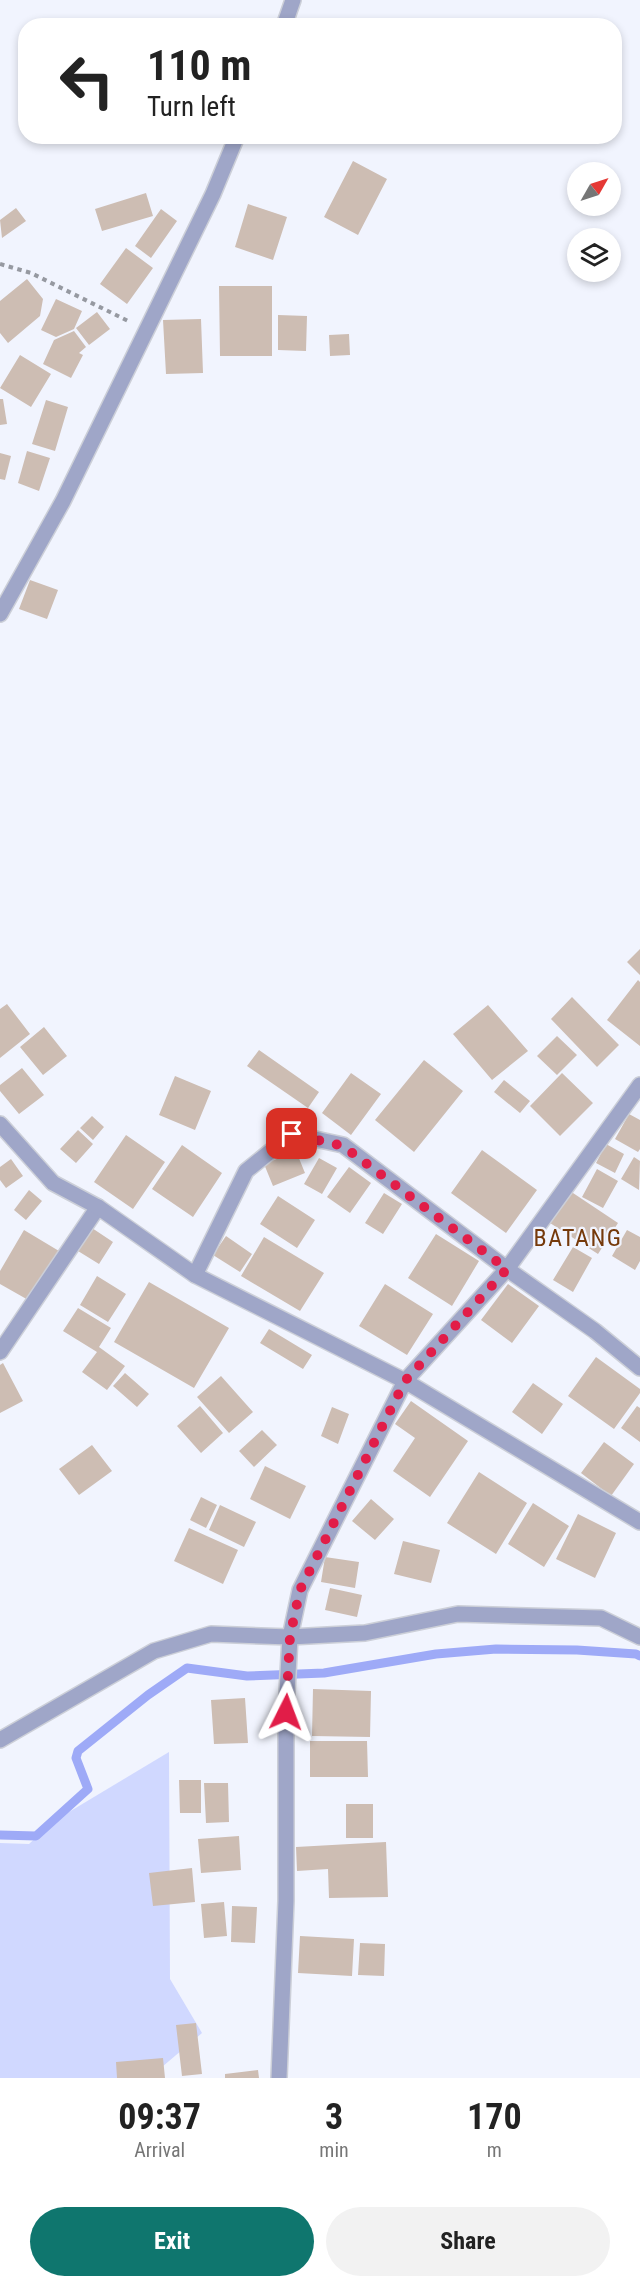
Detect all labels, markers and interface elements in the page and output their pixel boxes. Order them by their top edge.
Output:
text: 110 m [147,41,252,90]
icon: left [48,42,126,120]
text: Turn left [147,91,236,123]
north arrow [567,162,621,216]
map controls [567,162,621,282]
button: layers [567,228,621,282]
pin [266,1108,317,1159]
icon: arrive [275,1117,308,1150]
district label: BATANG [534,1224,622,1252]
position arrow [254,1680,318,1744]
text: 09:37 [118,2096,201,2138]
text: 3 [325,2096,343,2138]
text: 170 [467,2096,522,2138]
text: Arrival [134,2138,185,2162]
text: min [319,2138,349,2162]
text: m [487,2138,502,2162]
button: Exit [30,2207,314,2276]
button: Share [326,2207,610,2276]

